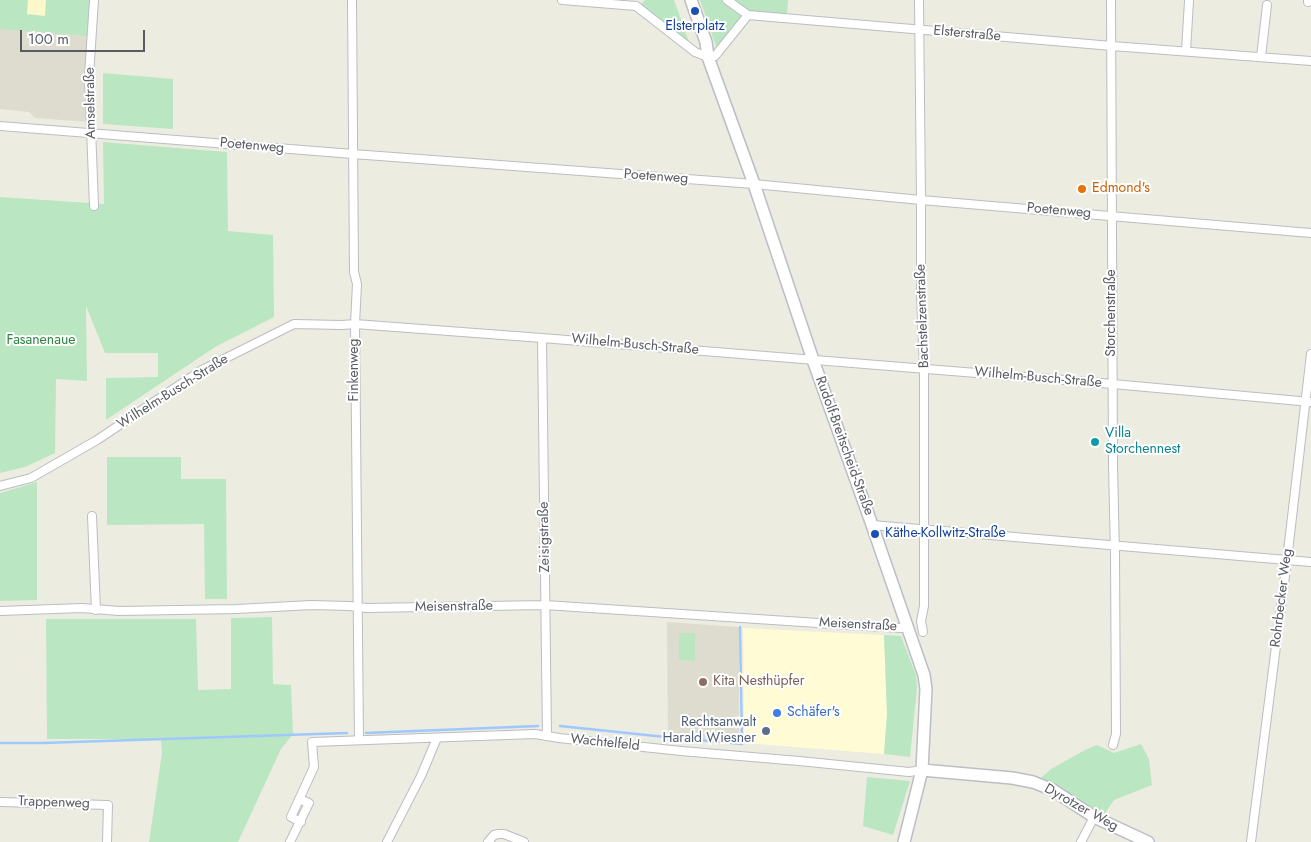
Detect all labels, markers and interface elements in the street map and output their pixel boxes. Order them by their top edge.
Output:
marker: Elsterplatz [689,5,701,17]
place label: Elsterplatz [665,19,725,35]
scale bar [22,20,148,52]
street label: Elsterstraße [933,23,1001,45]
text: 100 m [28,28,69,50]
street label: Amselstraße [82,67,100,139]
street label: Poetenweg [219,135,285,157]
street label: Poetenweg [623,166,689,188]
place label: Edmond's [1092,181,1150,197]
marker: Edmond's [1076,183,1088,195]
street label: Poetenweg [1026,200,1092,222]
street label: Bachstelzenstraße [913,264,933,368]
street label: Storchenstraße [1104,269,1120,357]
street label: Wilhelm-Busch-Straße [571,331,699,359]
park label: Fasanenaue [7,333,75,349]
street label: Finkenweg [347,339,363,401]
street label: Wilhelm-Busch-Straße [114,351,232,433]
street label: Wilhelm-Busch-Straße [974,364,1102,392]
street label: Rudolf-Breitscheid-Straße [811,374,877,518]
place label: Villa Storchennest [1105,426,1180,458]
marker: Villa Storchennest [1089,436,1101,448]
street label: Zeisigstraße [536,501,554,573]
place label: Käthe-Kollwitz-Straße [885,526,1006,542]
marker: Käthe-Kollwitz-Straße [869,528,881,540]
street label: Rohrbecker Weg [1268,548,1296,648]
street label: Meisenstraße [415,598,493,616]
street label: Meisenstraße [819,615,897,635]
place label: Kita Nesthüpfer [713,674,805,690]
marker: Kita Nesthüpfer [697,676,709,688]
place label: Schäfer's [787,705,840,721]
marker: Schäfer's [771,707,783,719]
place label: Rechtsanwalt Harald Wiesner [663,715,756,748]
marker: Rechtsanwalt Harald Wiesner [760,725,772,737]
street label: Wachtelfeld [570,731,640,755]
street label: Dyrotzer Weg [1041,781,1121,835]
street label: Trappenweg [18,793,90,813]

